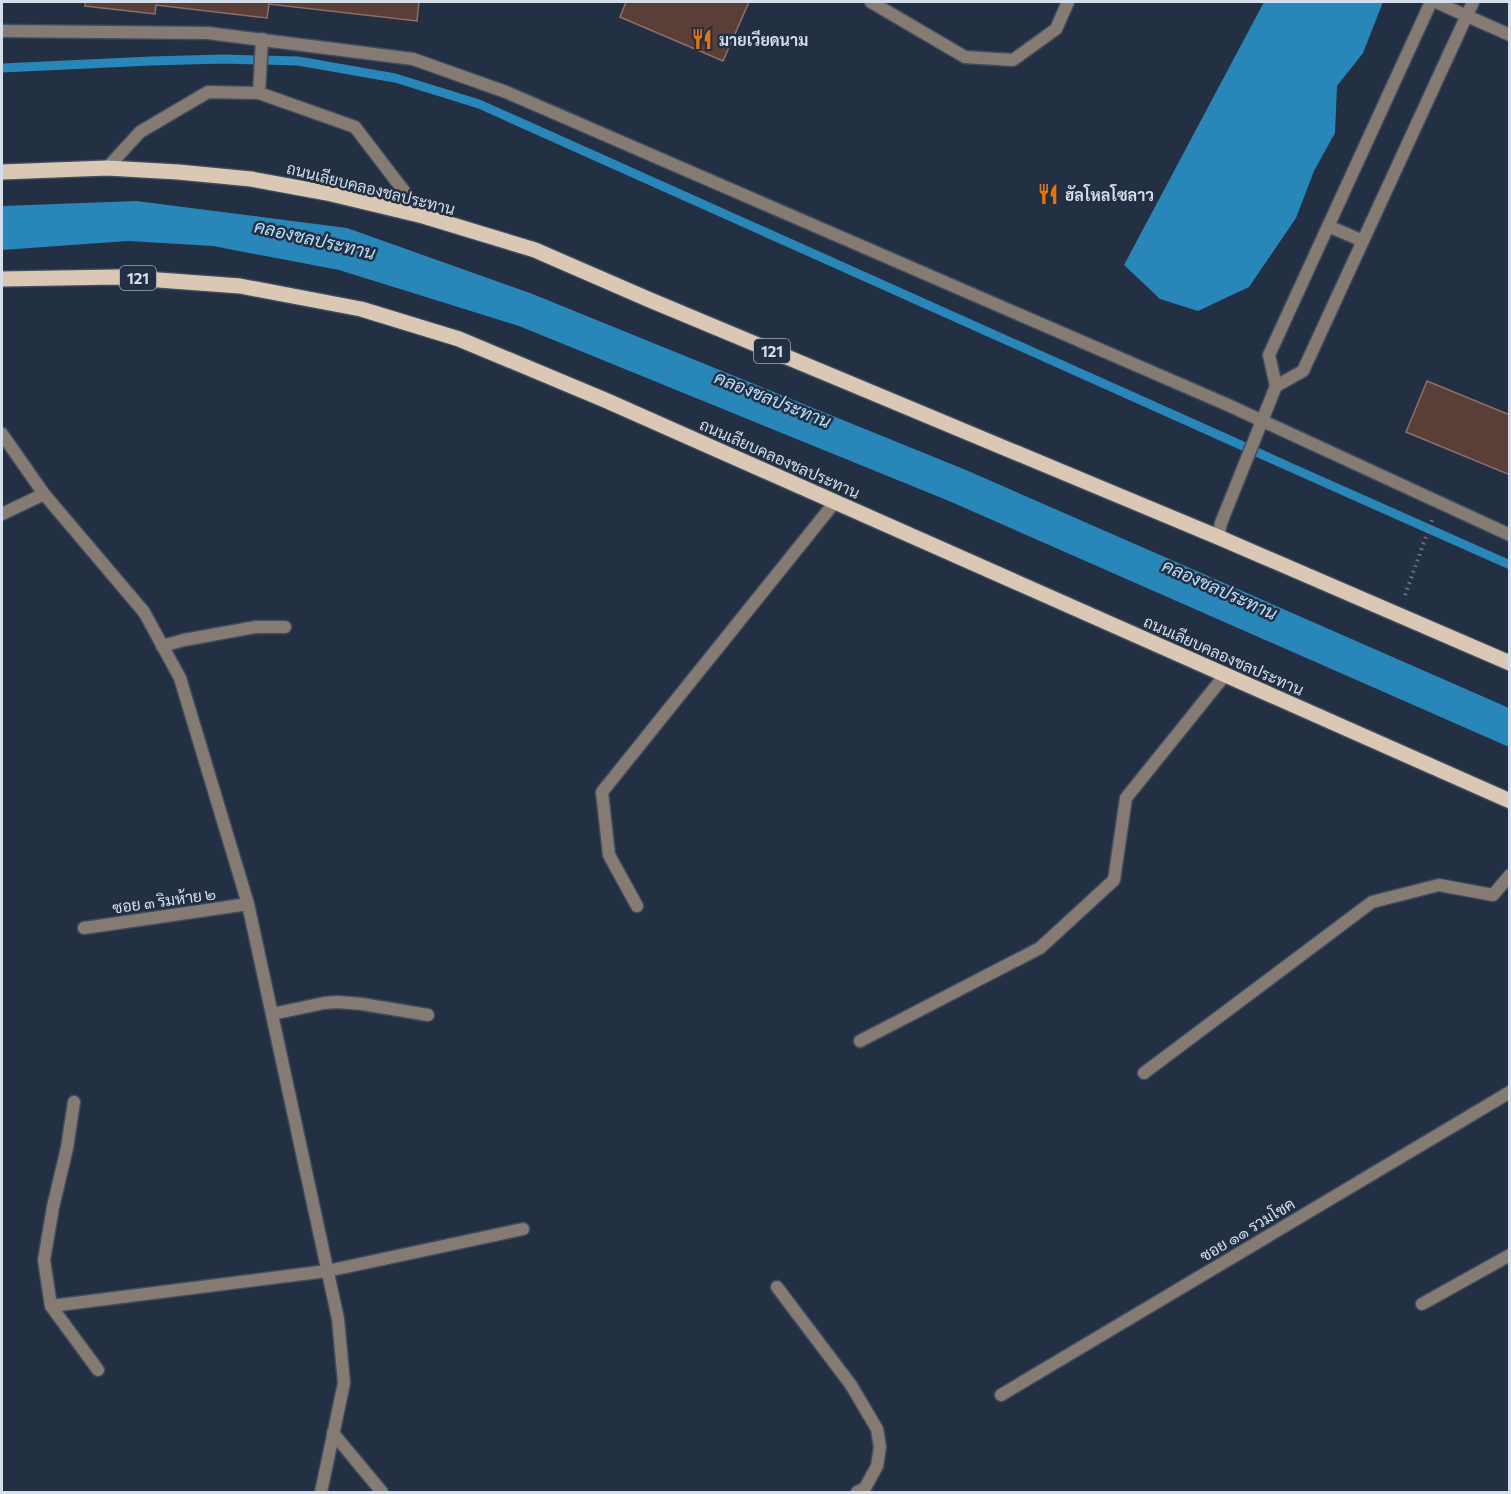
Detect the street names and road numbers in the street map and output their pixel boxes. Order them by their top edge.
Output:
street label: ถนนเลียบคลองชลประทาน [285,157,458,218]
road number: 121 [120,266,156,290]
road number: 121 [754,339,790,363]
street label: ถนนเลียบคลองชลประทาน [697,413,863,502]
street label: ถนนเลียบคลองชลประทาน [1141,610,1307,699]
street label: ซอย ๓ ริมห้าย ๒ [111,883,217,917]
street label: ซอย ๑๑ รวมโชค [1196,1192,1298,1265]

